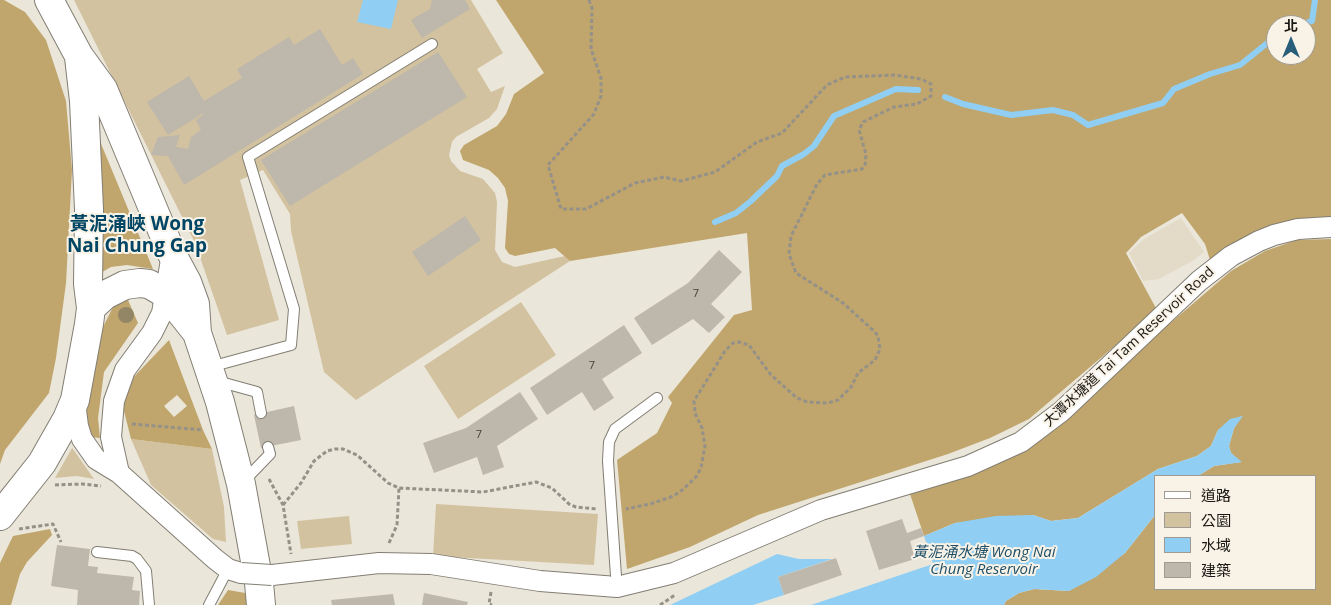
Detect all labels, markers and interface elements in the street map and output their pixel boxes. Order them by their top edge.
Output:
north arrow [1266,15,1316,65]
text: 北 [1284,16,1298,35]
district label: 黃泥涌峽 Wong Nai Chung Gap [67,214,207,258]
street label: 大潭水塘道 Tai Tam Reservoir Road [1040,263,1218,431]
house number: 7 [693,287,699,301]
house number: 7 [589,359,595,373]
house number: 7 [476,428,482,442]
legend [1154,475,1316,590]
text: 道路 [1201,485,1231,505]
text: 公園 [1201,510,1231,530]
text: 水域 [1201,535,1231,555]
water label: 黃泥涌水塘 Wong Nai Chung Reservoir [912,544,1056,579]
text: 建築 [1201,560,1231,580]

